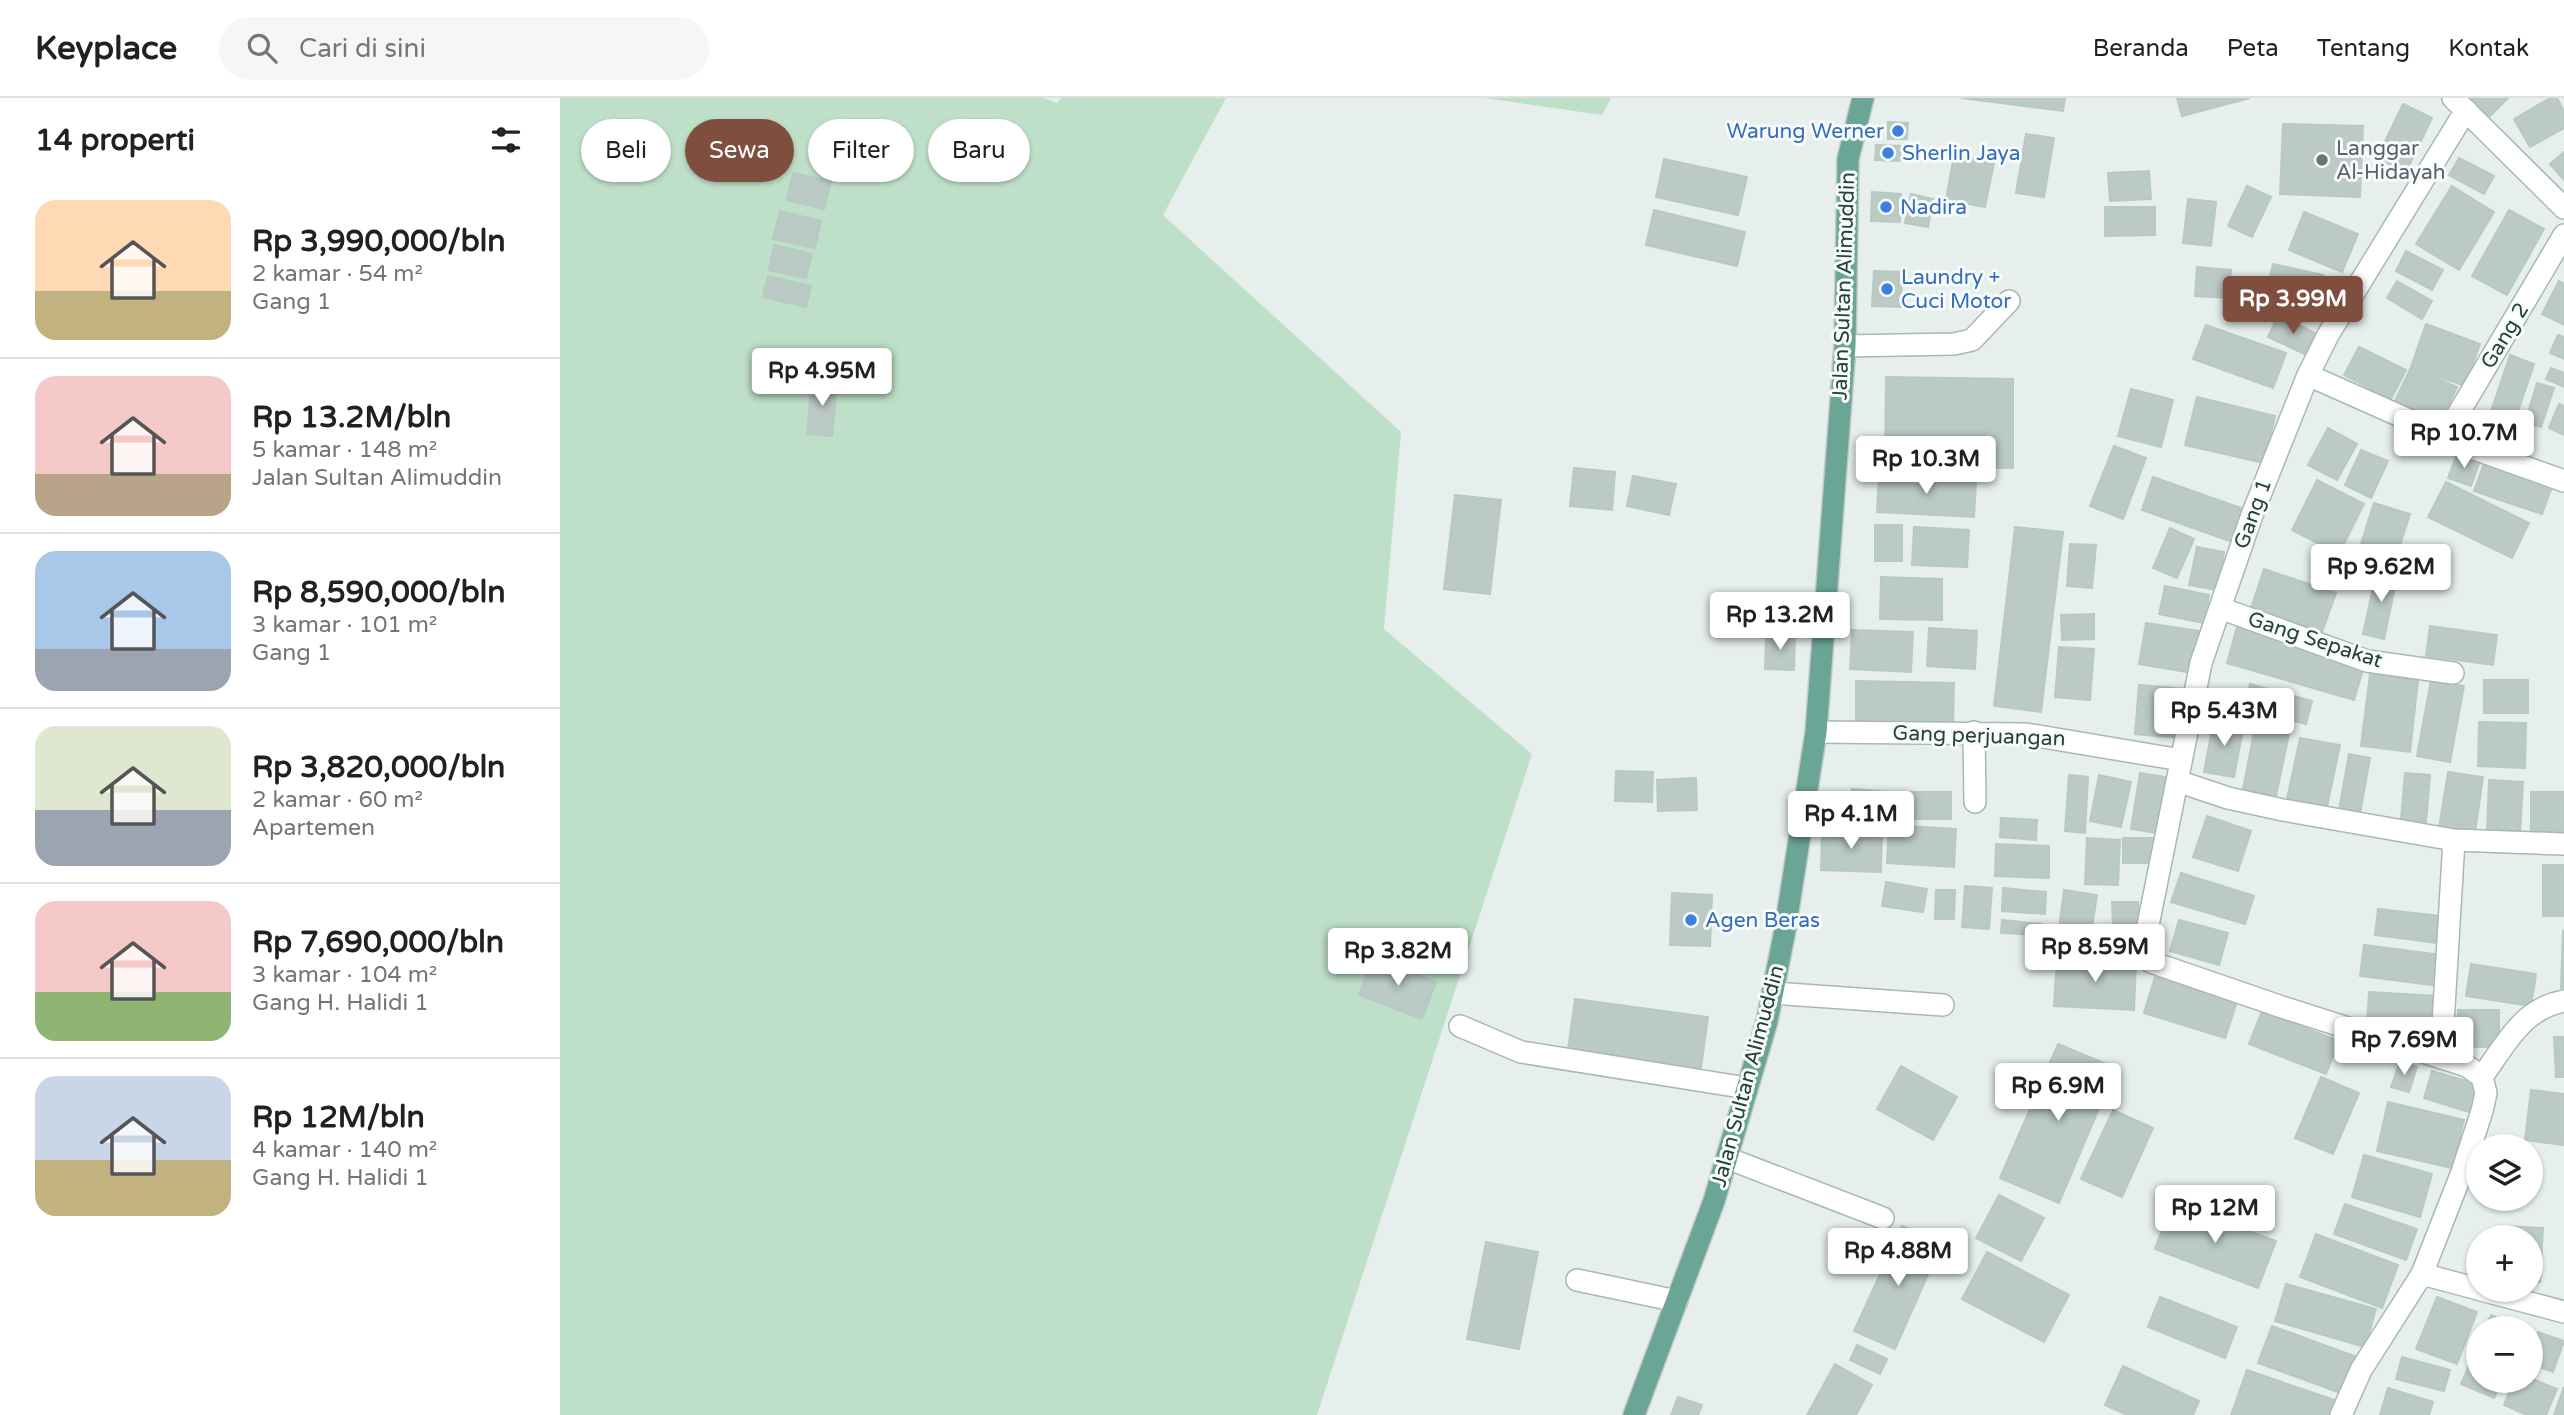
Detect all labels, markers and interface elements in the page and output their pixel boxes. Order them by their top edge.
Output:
search box [219,17,709,80]
text: Keyplace [35,29,177,68]
icon: search [243,29,281,67]
text: Cari di sini [299,33,426,64]
text: Beranda [2093,34,2189,63]
text: Peta [2227,34,2279,63]
text: Tentang [2317,34,2410,63]
text: Kontak [2448,34,2529,63]
chip: Beli [581,119,671,182]
chip: Sewa [685,119,794,182]
chip: Filter [808,119,914,182]
chip: Baru [928,119,1030,182]
place label: Warung Werner [1727,119,1884,144]
icon: filters [487,121,525,159]
text: 14 properti [35,122,195,159]
marker: Warung Werner [1890,123,1906,139]
place label: Langgar Al-Hidayah [2336,136,2446,185]
place label: Sherlin Jaya [1902,141,2021,166]
marker: Sherlin Jaya [1880,145,1896,161]
marker: Langgar Al-Hidayah [2314,152,2330,168]
street label: Jalan Sultan Alimuddin [1828,172,1860,400]
place label: Nadira [1900,195,1967,220]
marker: Nadira [1878,199,1894,215]
text: Rp 3,990,000/bln [252,223,506,260]
icon: home [91,228,175,312]
text: 2 kamar · 54 m² [252,260,423,288]
place label: Laundry + Cuci Motor [1901,265,2011,314]
pin: Rp 3.99M [2221,276,2365,336]
marker: Laundry + Cuci Motor [1879,281,1895,297]
text: Rp 3.99M [2239,285,2347,313]
text: Gang 1 [252,288,331,316]
street label: Gang 2 [2476,299,2534,373]
pin: Rp 4.95M [750,348,894,408]
text: Rp 4.95M [768,357,876,385]
text: Rp 13.2M/bln [252,399,451,436]
icon: home [91,404,175,488]
pin: Rp 10.7M [2392,410,2536,470]
text: Rp 10.7M [2410,419,2518,447]
text: 5 kamar · 148 m² [252,436,437,464]
pin: Rp 10.3M [1854,436,1998,496]
text: Rp 10.3M [1872,445,1980,473]
text: Jalan Sultan Alimuddin [252,464,502,492]
street label: Gang 1 [2229,476,2277,552]
pin: Rp 9.62M [2309,545,2453,604]
text: Rp 9.62M [2327,553,2435,581]
text: Rp 8,590,000/bln [252,574,506,611]
icon: home [91,579,175,663]
pin: Rp 13.2M [1708,592,1852,652]
text: Rp 13.2M [1726,601,1834,629]
street label: Gang Sepakat [2245,606,2385,674]
text: 3 kamar · 101 m² [252,611,437,639]
text: Gang 1 [252,639,331,667]
pin: Rp 5.43M [2152,688,2296,748]
text: Rp 5.43M [2170,697,2278,725]
street label: Gang perjuangan [1892,720,2066,752]
text: Rp 3,820,000/bln [252,749,505,786]
icon: home [91,754,175,838]
text: 2 kamar · 60 m² [252,786,423,814]
pin: Rp 4.1M [1786,792,1916,851]
text: Rp 4.1M [1804,800,1898,828]
text: Apartemen [252,814,375,842]
place label: Agen Beras [1705,908,1820,933]
marker: Agen Beras [1683,912,1699,928]
text: Rp 7,690,000/bln [252,924,504,961]
pin: Rp 8.59M [2023,924,2167,984]
pin: Rp 3.82M [1326,928,1470,988]
icon: home [91,929,175,1013]
text: Rp 8.59M [2041,933,2149,961]
text: Rp 3.82M [1344,937,1452,965]
text: 3 kamar · 104 m² [252,961,437,989]
street label: Jalan Sultan Alimuddin [1706,963,1790,1189]
text: Gang H. Halidi 1 [252,989,429,1017]
pin: Rp 7.69M [2332,1018,2476,1077]
text: Rp 7.69M [2350,1026,2458,1054]
pin: Rp 6.9M [1993,1063,2123,1123]
text: Rp 6.9M [2011,1072,2105,1100]
text: Rp 12M/bln [252,1099,425,1136]
icon: home [91,1104,175,1188]
map controls [2466,1134,2543,1393]
button: layers [2466,1134,2543,1211]
text: 4 kamar · 140 m² [252,1136,437,1164]
text: Gang H. Halidi 1 [252,1164,429,1192]
pin: Rp 12M [2158,1186,2272,1245]
text: Rp 12M [2171,1194,2259,1222]
button: + [2466,1225,2543,1302]
pin: Rp 4.88M [1826,1228,1970,1288]
text: Rp 4.88M [1844,1237,1952,1265]
button: − [2466,1316,2543,1393]

